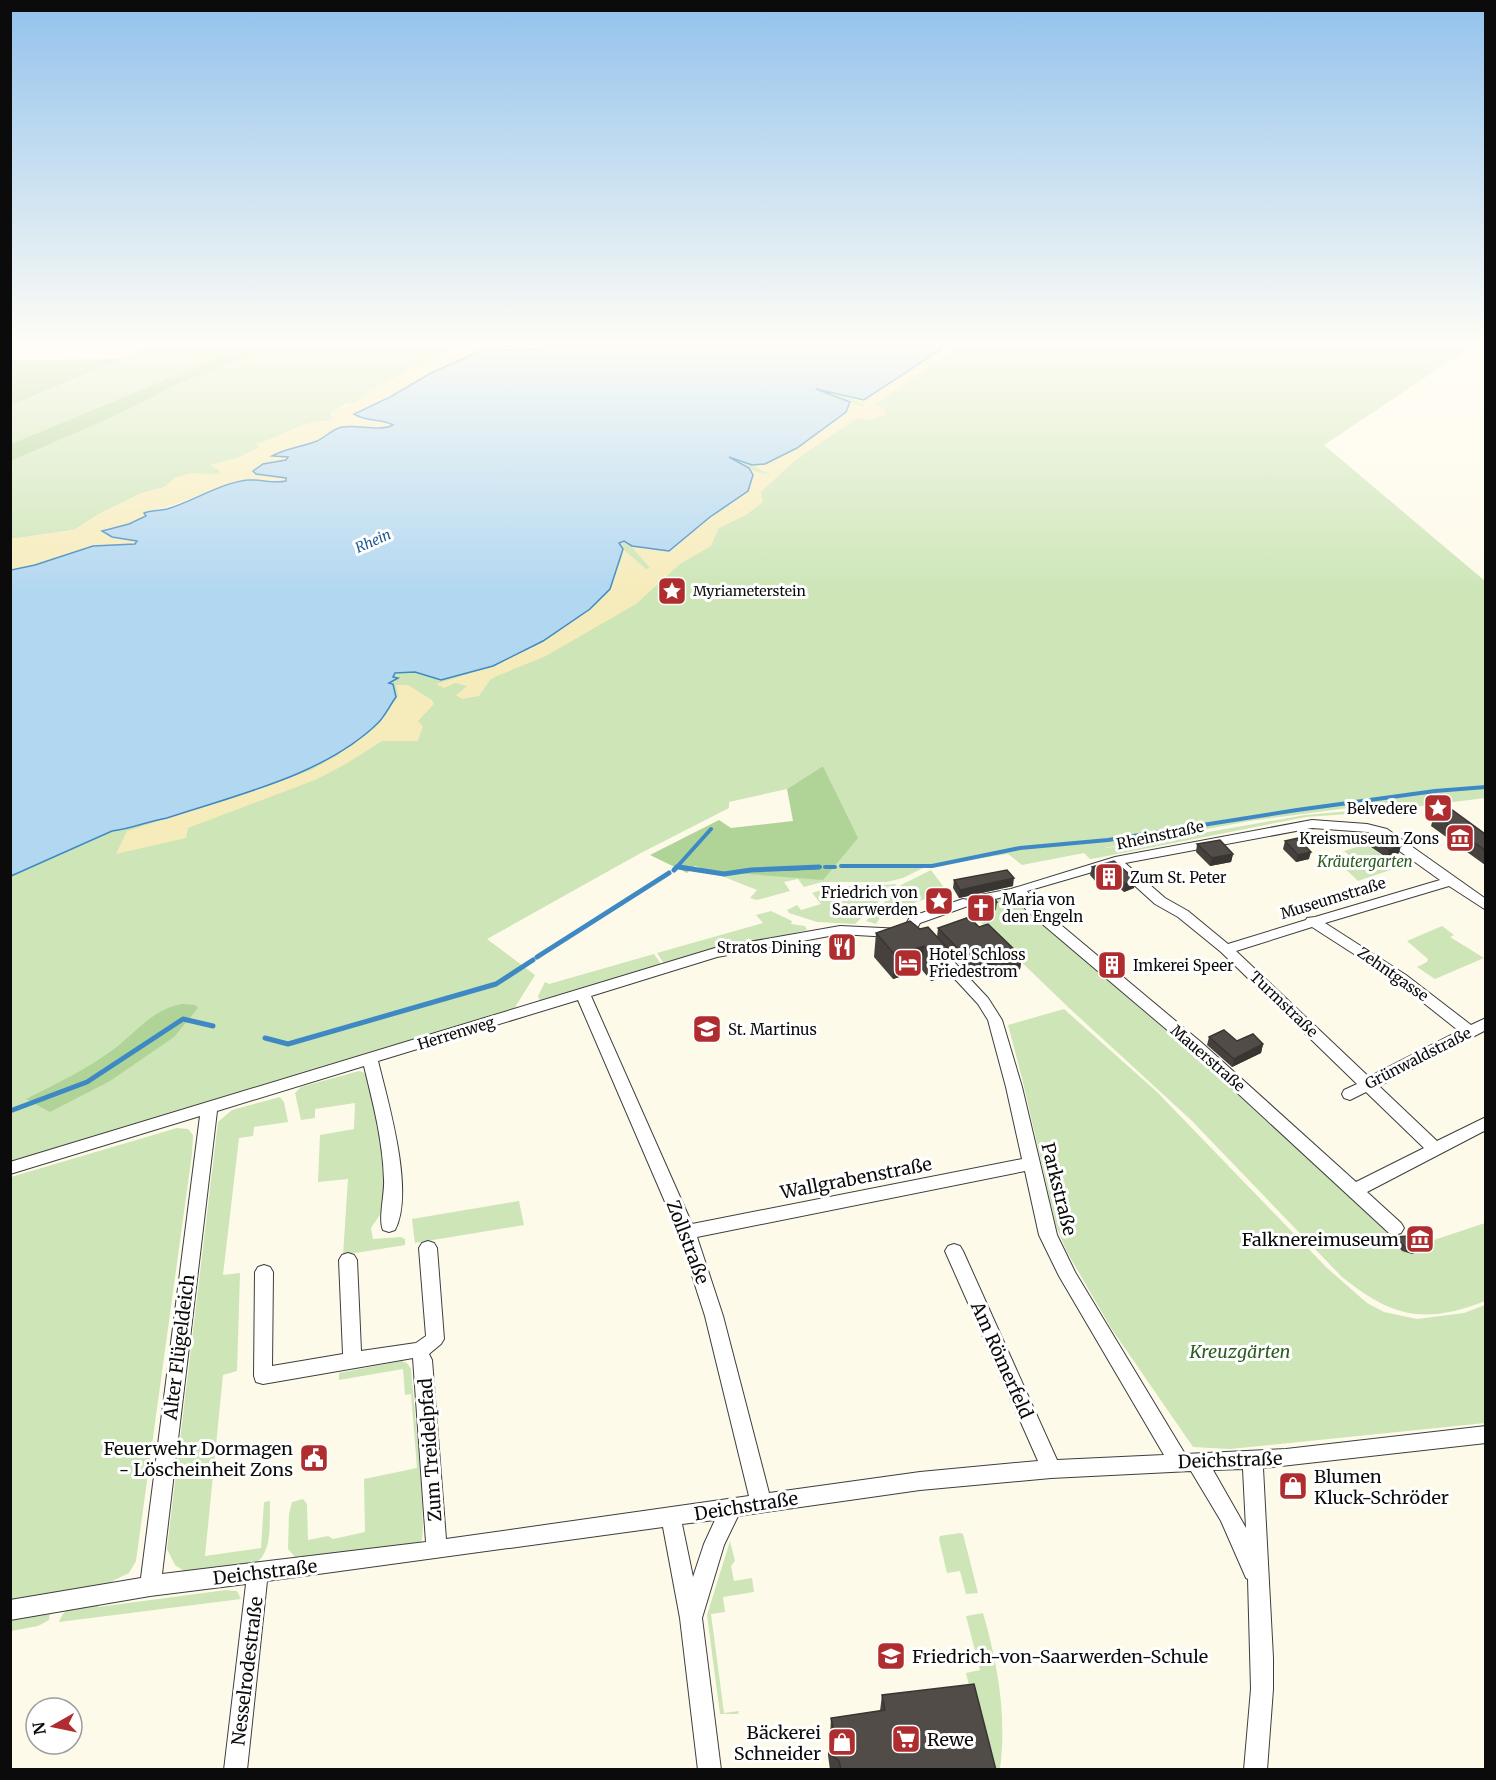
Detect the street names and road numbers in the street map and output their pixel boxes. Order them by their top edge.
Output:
street label: Rheinstraße [1115,816,1206,854]
street label: Museumstraße [1278,873,1388,923]
street label: Zehntgasse [1354,943,1432,1005]
street label: Turmstraße [1246,967,1322,1041]
street label: Herrenweg [415,1012,497,1054]
street label: Mauerstraße [1167,1021,1249,1096]
street label: Grünwaldstraße [1362,1023,1474,1093]
street label: Parkstraße [1036,1140,1082,1238]
street label: Wallgrabenstraße [777,1152,934,1204]
street label: Zollstraße [661,1197,715,1287]
street label: Alter Flügeldeich [159,1273,199,1422]
street label: Am Römerfeld [966,1297,1038,1422]
street label: Zum Treidelpfad [413,1377,446,1523]
street label: Deichstraße [1177,1447,1283,1473]
street label: Deichstraße [693,1486,799,1526]
street label: Deichstraße [212,1554,318,1590]
street label: Nesselrodestraße [226,1595,268,1747]

